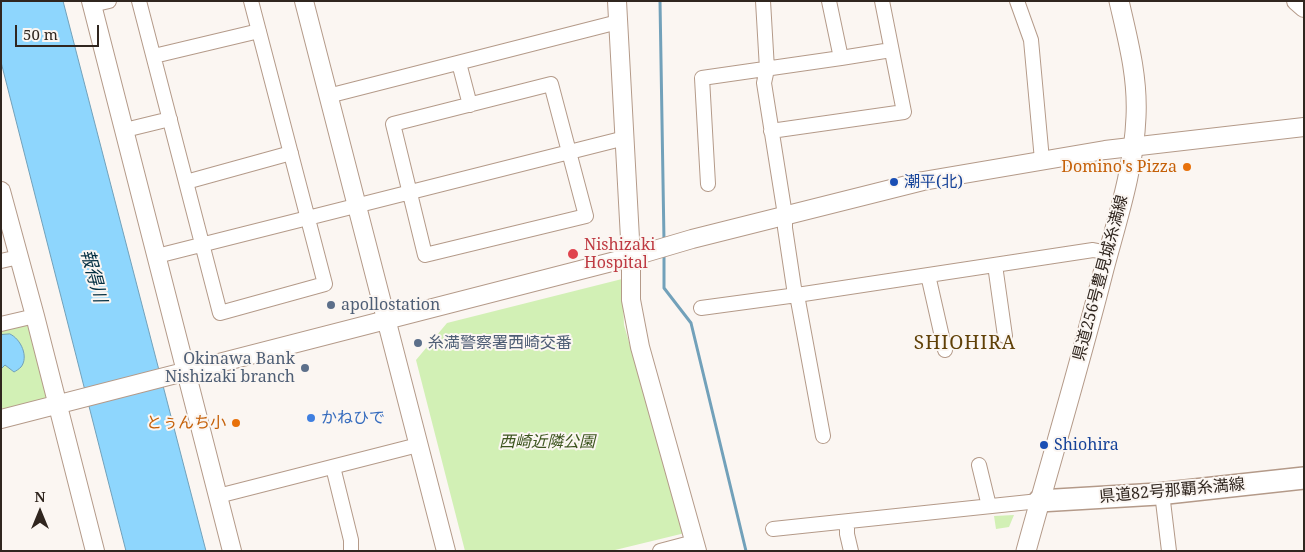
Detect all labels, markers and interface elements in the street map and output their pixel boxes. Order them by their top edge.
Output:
scale bar [18,15,101,47]
text: 50 m [23,24,58,44]
place label: Domino's Pizza [1061,157,1177,177]
marker: Domino's Pizza [1181,161,1193,173]
place label: 潮平(北) [904,172,963,192]
marker: 潮平(北) [888,176,900,188]
street label: 県道256号豊見城糸満線 [1070,193,1132,363]
place label: Nishizaki Hospital [584,235,655,273]
water label: 報得川 [76,247,110,305]
marker: Nishizaki Hospital [566,247,580,261]
place label: apollostation [341,295,440,315]
marker: apollostation [325,299,337,311]
place label: 糸満警察署西崎交番 [428,333,572,353]
district label: SHIOHIRA [913,333,1017,355]
marker: 糸満警察署西崎交番 [412,337,424,349]
place label: Okinawa Bank Nishizaki branch [165,349,295,387]
marker: Okinawa Bank Nishizaki branch [299,362,311,374]
place label: かねひで [321,408,385,428]
marker: かねひで [305,412,317,424]
place label: とぅんち小 [146,413,226,433]
marker: とぅんち小 [230,417,242,429]
park label: 西崎近隣公園 [499,432,595,452]
place label: Shiohira [1054,435,1119,455]
marker: Shiohira [1038,439,1050,451]
street label: 県道82号那覇糸満線 [1098,475,1246,507]
north arrow [15,487,65,537]
text: N [34,487,46,506]

